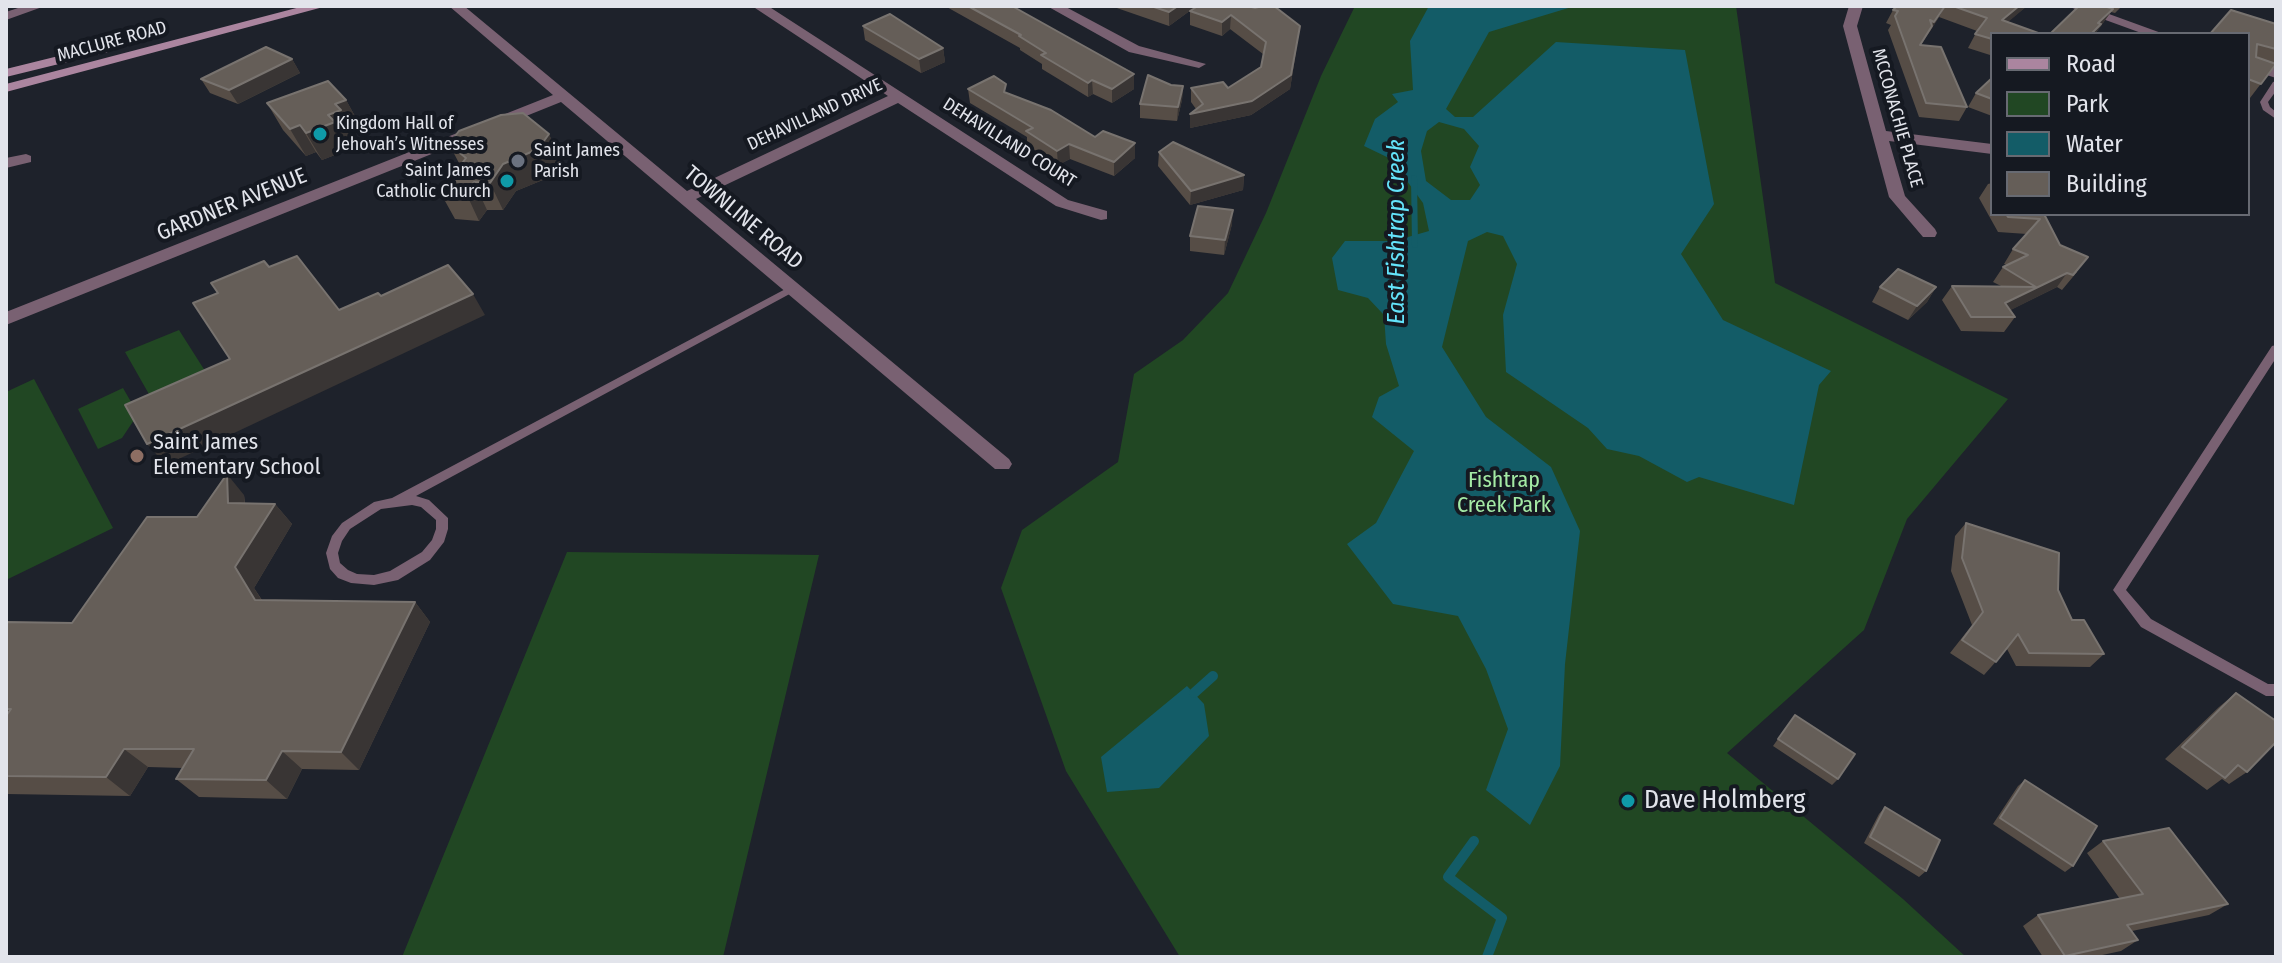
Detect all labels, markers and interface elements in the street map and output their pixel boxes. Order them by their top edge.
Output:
street label: MACLURE ROAD [55,17,169,67]
legend [1990,32,2250,216]
street label: MCCONACHIE PLACE [1867,46,1927,190]
text: Road [2066,50,2116,78]
street label: DEHAVILLAND DRIVE [744,74,886,156]
text: Park [2066,90,2109,118]
street label: DEHAVILLAND COURT [939,93,1079,193]
place label: Kingdom Hall of Jehovah’s Witnesses [336,113,484,156]
marker: Kingdom Hall of Jehovah’s Witnesses [311,125,329,143]
text: Water [2066,130,2123,158]
water label: East Fishtrap Creek [1383,139,1411,325]
place label: Saint James Parish [534,140,620,182]
marker: Saint James Parish [509,152,527,170]
place label: Saint James Catholic Church [376,160,491,202]
street label: TOWNLINE ROAD [678,161,808,275]
street label: GARDNER AVENUE [153,163,311,247]
text: Building [2066,170,2147,198]
marker: Saint James Catholic Church [498,172,516,190]
place label: Saint James Elementary School [153,430,320,482]
marker: Saint James Elementary School [128,447,146,465]
park label: Fishtrap Creek Park [1457,468,1551,520]
place label: Dave Holmberg [1644,785,1806,817]
marker: Dave Holmberg [1619,792,1637,810]

